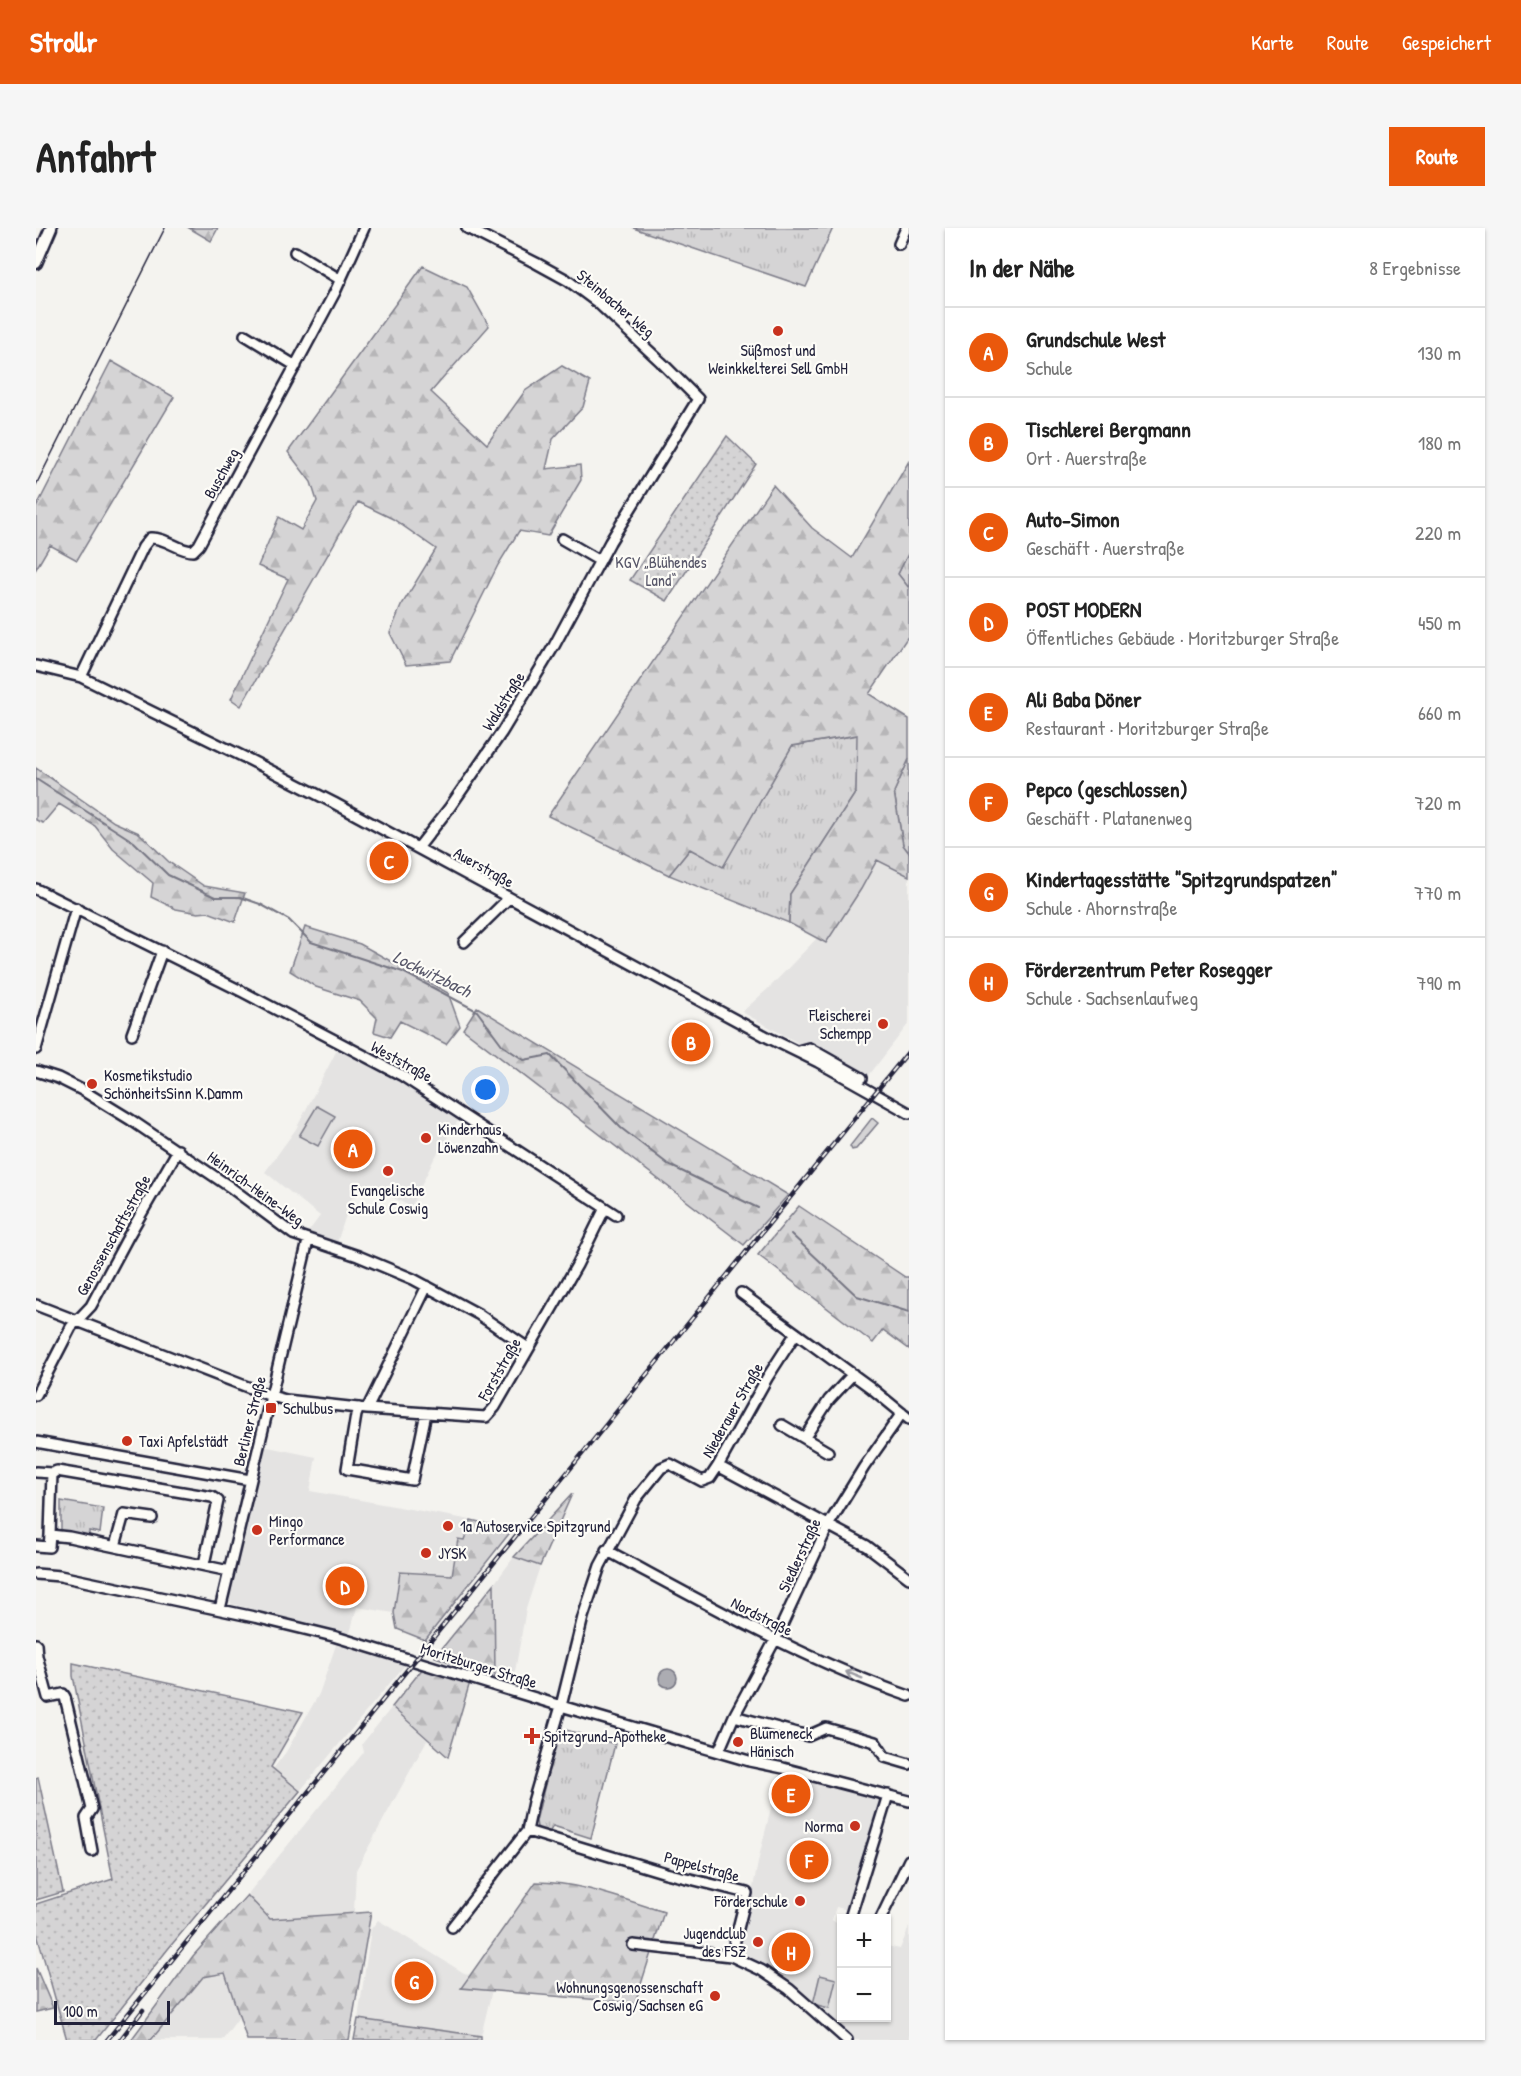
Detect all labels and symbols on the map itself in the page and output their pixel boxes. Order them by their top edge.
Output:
street label: Steinbacher Weg [572,264,660,342]
marker: Süßmost und Weinkkelterei Sell GmbH [771,324,785,338]
place label: Süßmost und Weinkkelterei Sell GmbH [708,339,848,379]
street label: Buschweg [198,444,244,502]
park label: KGV „Blühendes Land“ [615,551,707,591]
street label: Waldstraße [476,667,530,735]
pin: C [370,838,408,884]
street label: Auerstraße [450,841,519,893]
water label: Lockwitzbach [389,944,477,1004]
place label: Fleischerei Schempp [808,1004,871,1044]
marker: Fleischerei Schempp [876,1017,890,1031]
pin: B [672,1020,710,1064]
street label: Weststraße [367,1035,437,1087]
place label: Kosmetikstudio SchönheitsSinn K.Damm [104,1064,243,1104]
your location [471,1075,500,1104]
marker: Kosmetikstudio SchönheitsSinn K.Damm [85,1077,99,1091]
place label: Kinderhaus Löwenzahn [438,1118,502,1158]
pin: A [334,1126,372,1172]
marker: Kinderhaus Löwenzahn [419,1131,433,1145]
street label: Heinrich-Heine-Weg [203,1145,309,1231]
marker: Evangelische Schule Coswig [381,1164,395,1178]
street label: Genossenschaftsstraße [71,1170,156,1300]
place label: Evangelische Schule Coswig [348,1179,428,1219]
street label: Forststraße [472,1333,526,1405]
street label: Niederauer Straße [696,1358,768,1462]
street label: Berliner Straße [227,1373,271,1468]
place label: Schulbus [283,1397,333,1419]
marker: Schulbus [264,1401,278,1415]
place label: Taxi Apfelstädt [139,1430,228,1452]
marker: Taxi Apfelstädt [120,1434,134,1448]
place label: Mingo Performance [269,1510,345,1550]
street label: Siedlerstraße [772,1514,826,1596]
place label: 1a Autoservice Spitzgrund [460,1515,610,1537]
marker: 1a Autoservice Spitzgrund [441,1519,455,1533]
marker: Mingo Performance [250,1523,264,1537]
place label: JYSK [438,1542,467,1564]
marker: JYSK [419,1546,433,1560]
pin: D [326,1564,364,1608]
street label: Nordstraße [727,1591,797,1641]
street label: Moritzburger Straße [418,1637,541,1693]
one-way arrow [846,1669,864,1680]
place label: Blumeneck Hänisch [750,1722,813,1762]
place label: Spitzgrund-Apotheke [544,1725,667,1747]
marker: Spitzgrund-Apotheke [525,1729,539,1743]
marker: Blumeneck Hänisch [731,1735,745,1749]
pin: E [772,1772,810,1816]
place label: Norma [805,1815,843,1837]
marker: Norma [848,1819,862,1833]
pin: F [790,1838,828,1882]
street label: Pappelstraße [662,1845,743,1887]
place label: Förderschule [714,1890,789,1912]
marker: Förderschule [793,1894,807,1908]
place label: Jugendclub des FSZ [683,1922,746,1962]
pin: H [772,1930,810,1974]
marker: Jugendclub des FSZ [751,1935,765,1949]
pin: G [394,1958,434,2004]
place label: Wohnungsgenossenschaft Coswig/Sachsen eG [556,1976,703,2016]
marker: Wohnungsgenossenschaft Coswig/Sachsen eG [708,1989,722,2003]
scale bar [54,1998,170,2026]

